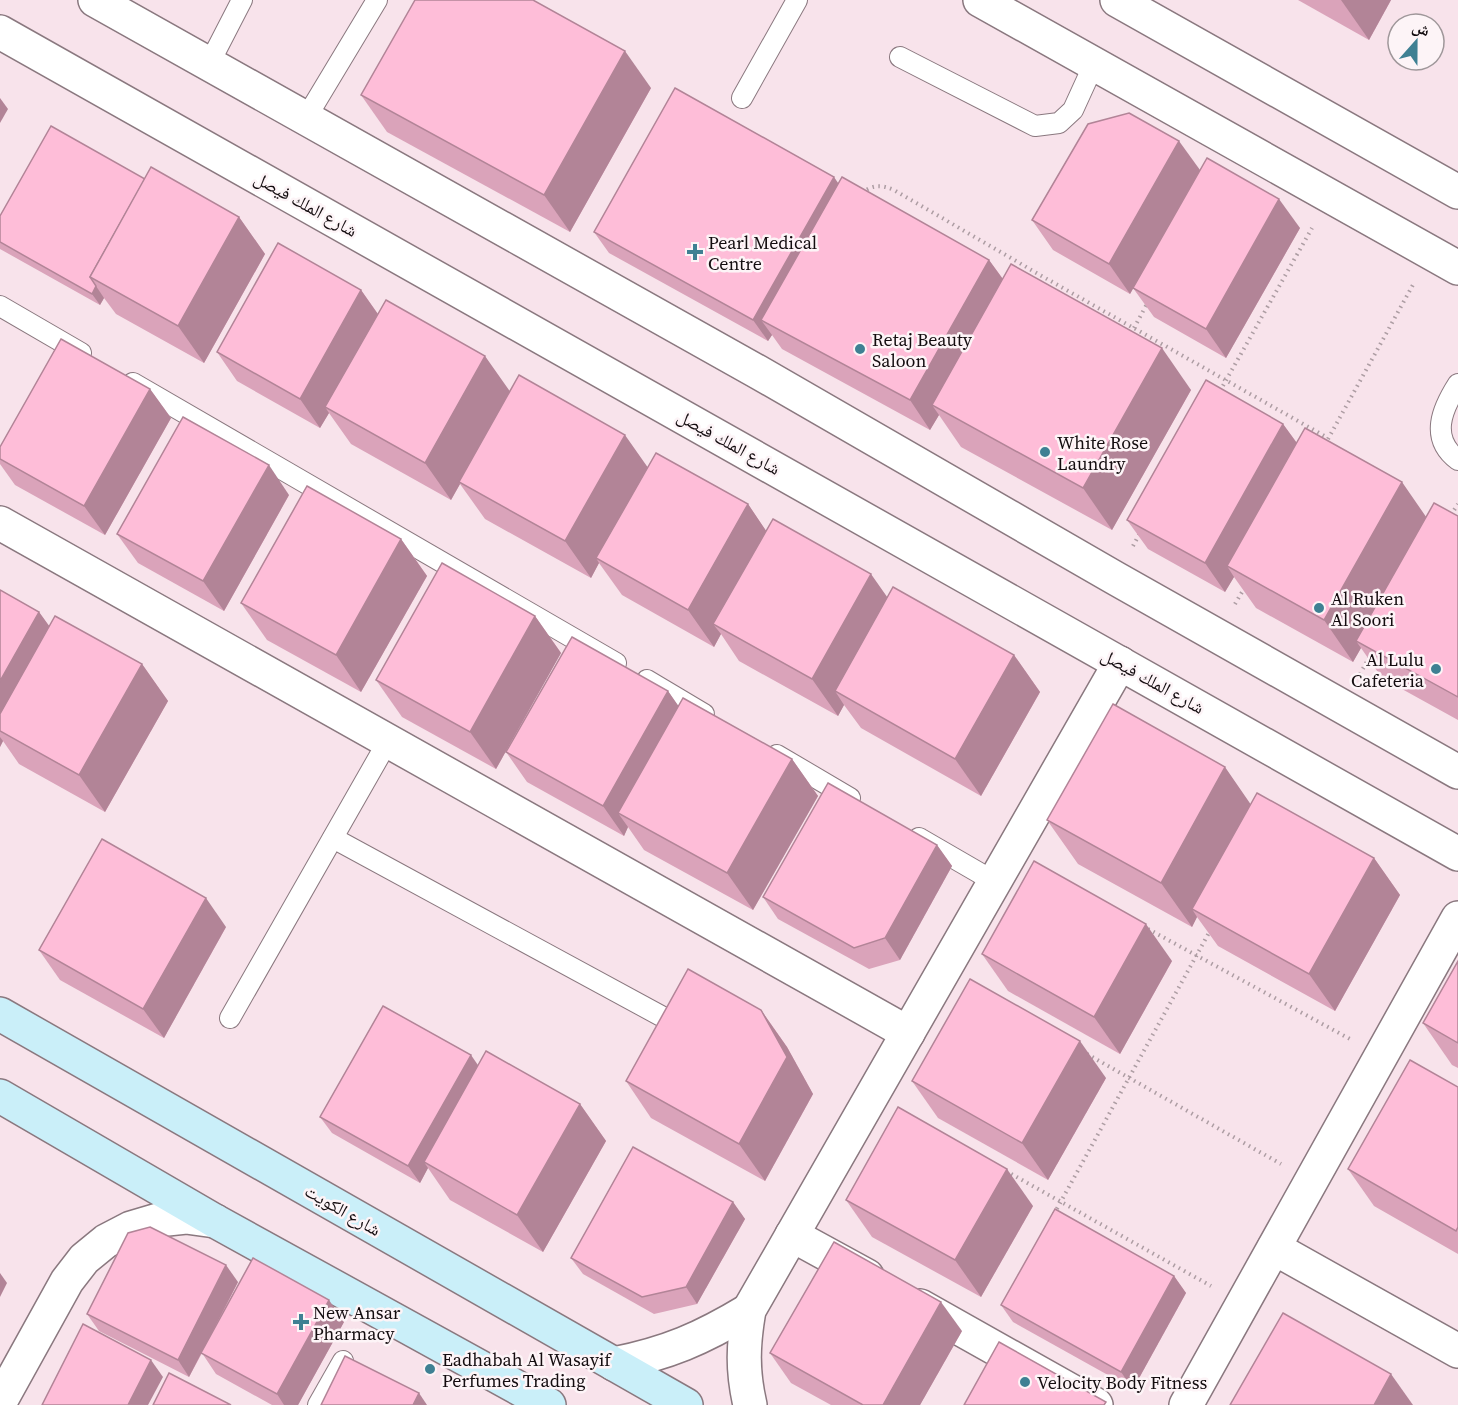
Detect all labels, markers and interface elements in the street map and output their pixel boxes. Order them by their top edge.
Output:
north arrow [1386,12,1446,72]
text: ش [1410,15,1433,41]
street label: شارع الملك فيصل [250,165,362,243]
place label: Pearl Medical Centre [708,230,817,276]
marker: Pearl Medical Centre [686,243,704,261]
place label: Retaj Beauty Saloon [872,327,973,373]
marker: Retaj Beauty Saloon [853,342,867,356]
street label: شارع الملك فيصل [673,403,785,481]
place label: White Rose Laundry [1057,430,1148,476]
marker: White Rose Laundry [1038,445,1052,459]
place label: Al Ruken Al Soori [1331,586,1404,632]
marker: Al Ruken Al Soori [1312,601,1326,615]
street label: شارع الملك فيصل [1097,642,1209,720]
place label: Al Lulu Cafeteria [1351,647,1425,693]
marker: Al Lulu Cafeteria [1429,662,1443,676]
street label: شارع الكويت [300,1178,386,1242]
place label: New Ansar Pharmacy [313,1300,401,1346]
marker: New Ansar Pharmacy [294,1315,308,1329]
place label: Eadhabah Al Wasayif Perfumes Trading [442,1347,612,1393]
marker: Eadhabah Al Wasayif Perfumes Trading [423,1362,437,1376]
place label: Velocity Body Fitness [1037,1370,1207,1395]
marker: Velocity Body Fitness [1018,1375,1032,1389]

